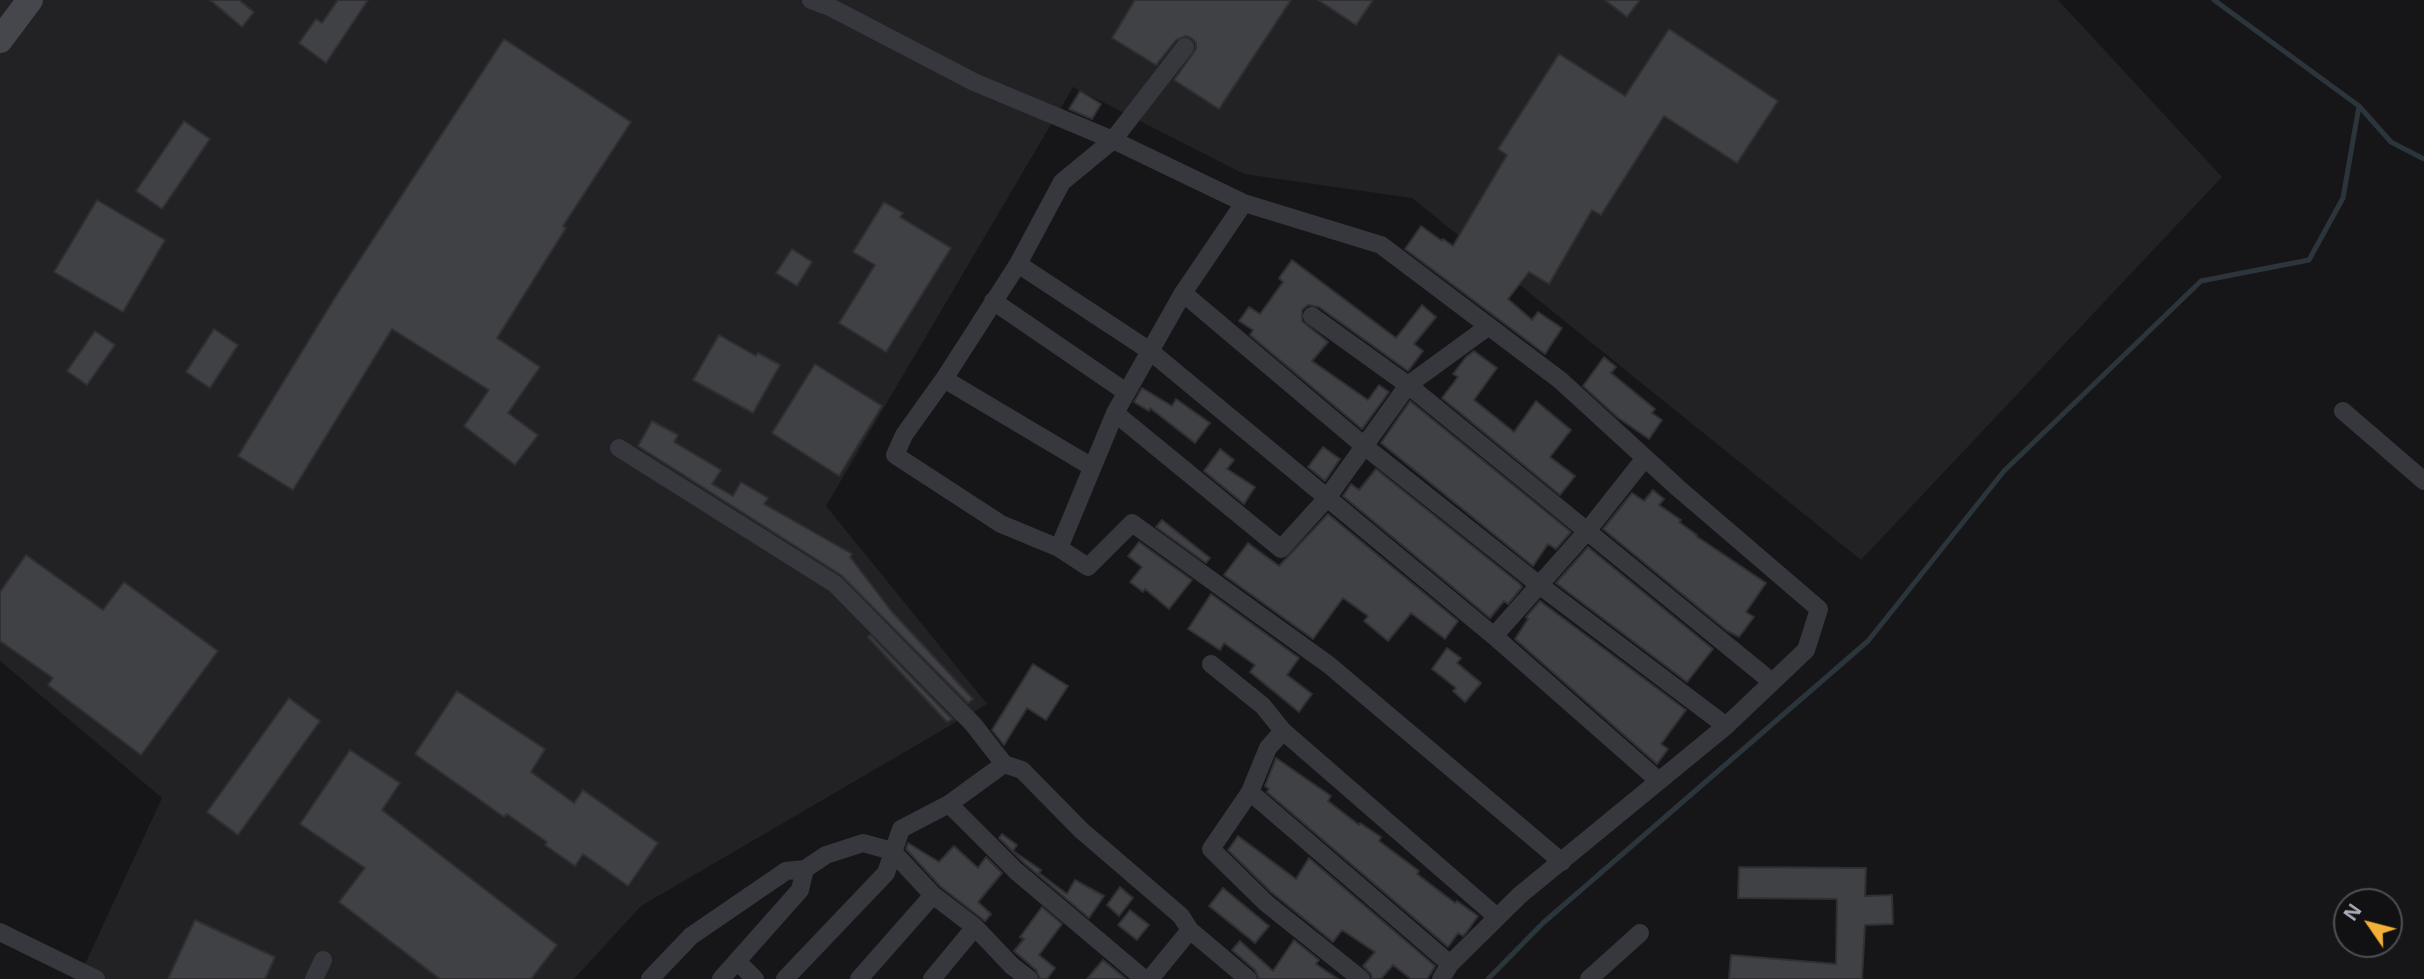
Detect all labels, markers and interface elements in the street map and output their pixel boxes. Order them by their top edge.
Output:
north arrow [2333,888,2403,958]
text: N [2337,898,2368,926]

